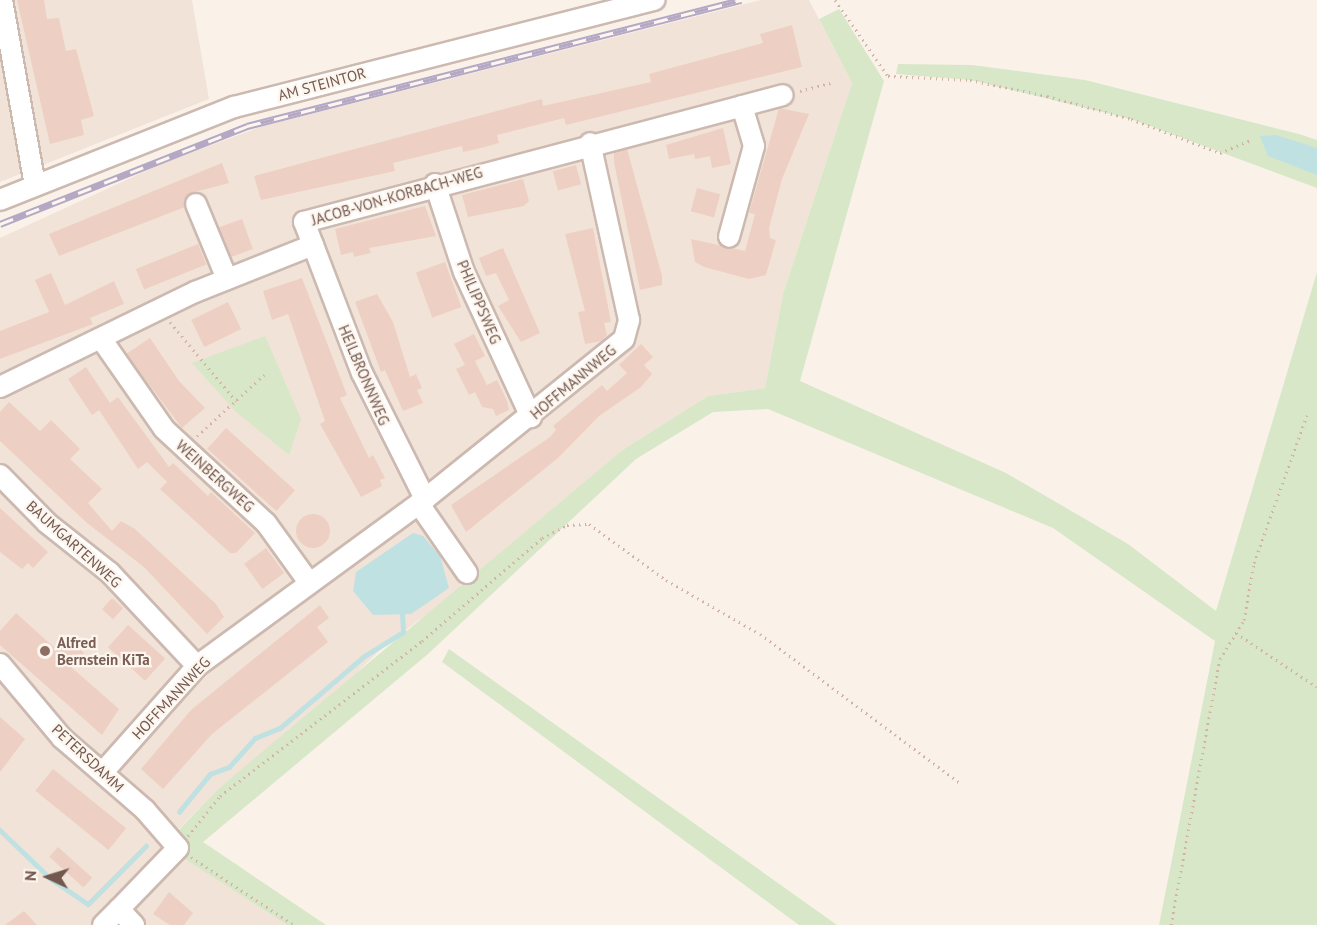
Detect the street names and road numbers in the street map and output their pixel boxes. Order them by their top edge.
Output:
street label: AM STEINTOR [276,64,368,104]
street label: JACOB-VON-KORBACH-WEG [309,163,485,229]
street label: PHILIPPSWEG [453,257,505,347]
street label: HEILBRONNWEG [335,322,393,428]
street label: HOFFMANNWEG [526,341,620,423]
street label: WEINBERGWEG [172,436,258,516]
street label: BAUMGARTENWEG [23,497,125,591]
street label: HOFFMANNWEG [128,653,214,743]
street label: PETERSDAMM [48,720,128,796]

